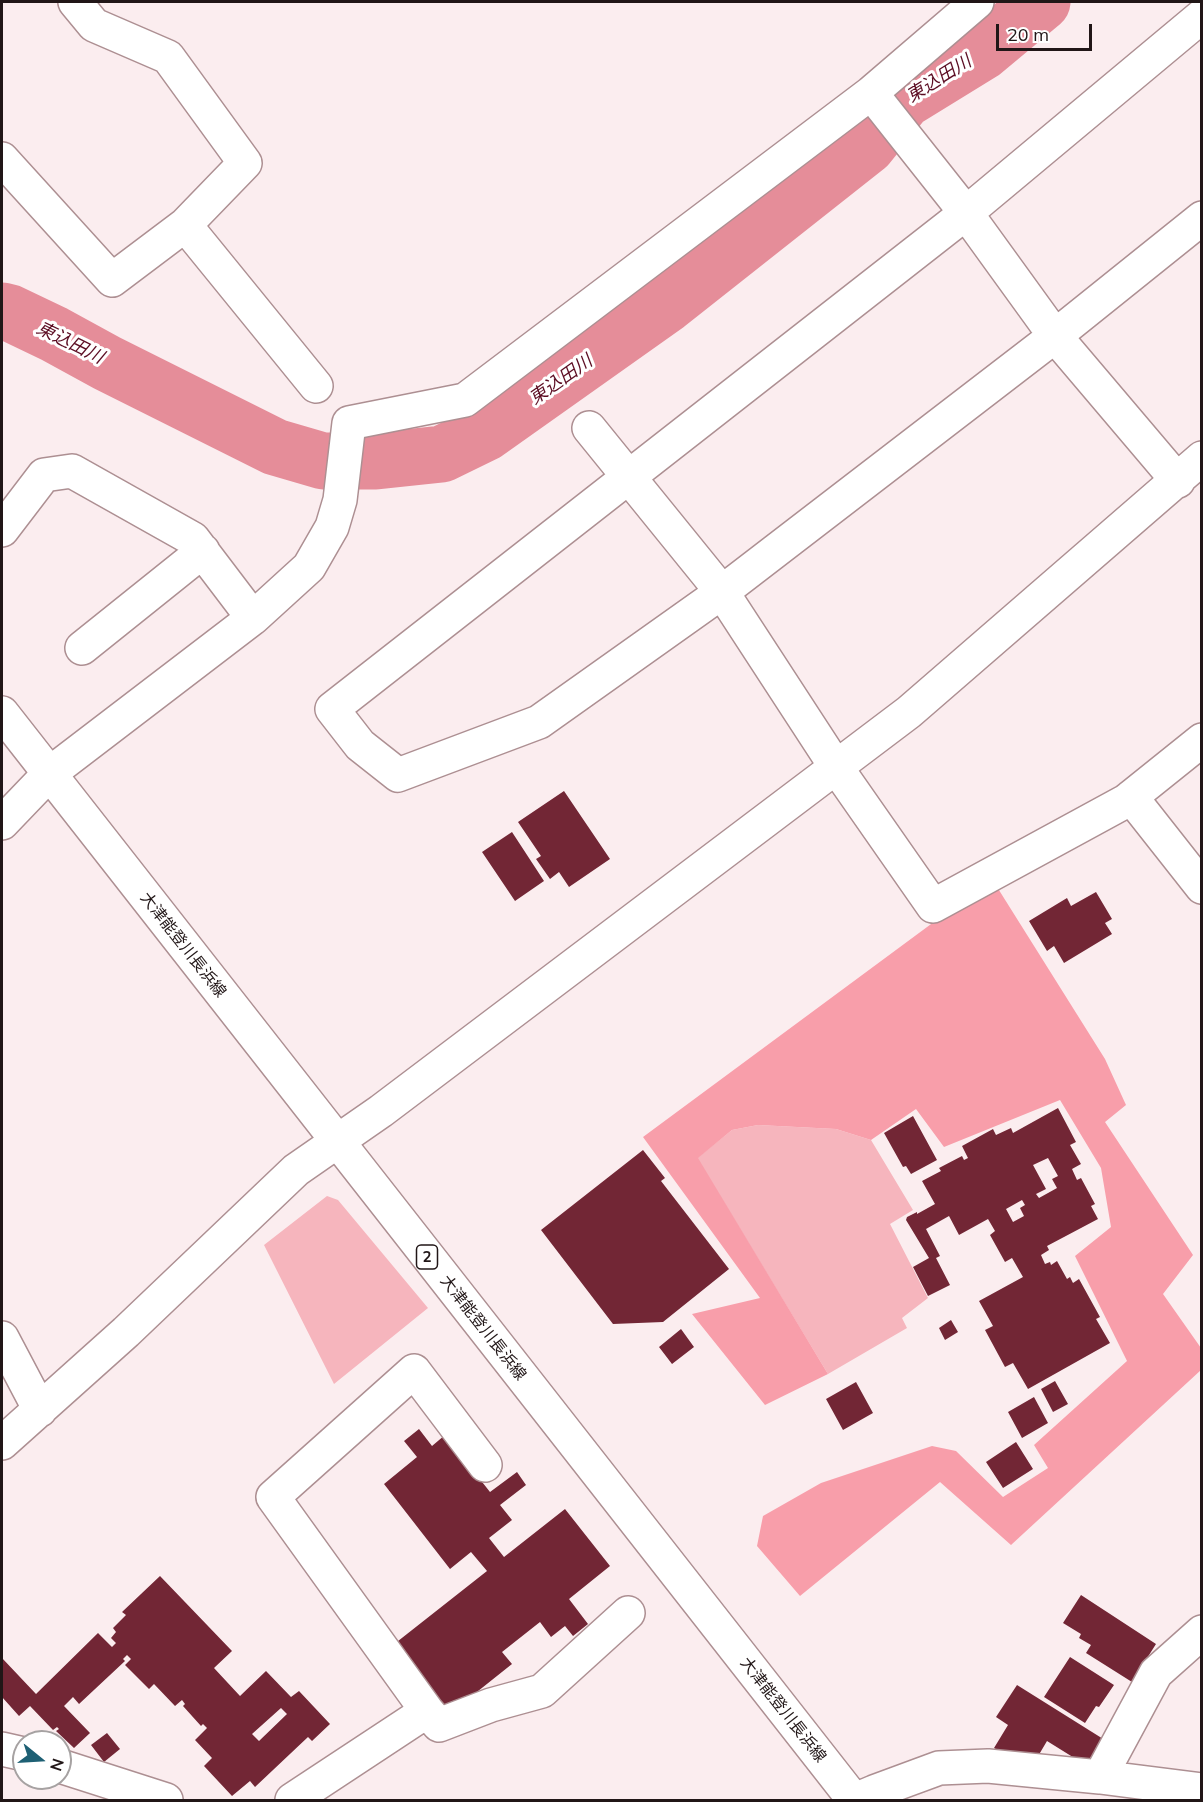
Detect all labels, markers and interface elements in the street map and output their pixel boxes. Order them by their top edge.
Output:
scale bar [999,12,1095,50]
text: 20 m [1007,23,1049,46]
water label: 東込田川 [903,51,975,107]
water label: 東込田川 [33,318,107,368]
water label: 東込田川 [525,351,597,409]
street label: 大津能登川長浜線 [136,889,230,1001]
road number: 2 [416,1245,438,1269]
street label: 大津能登川長浜線 [436,1272,530,1384]
street label: 大津能登川長浜線 [736,1654,830,1766]
north arrow [12,1730,72,1790]
text: N [46,1756,69,1774]

